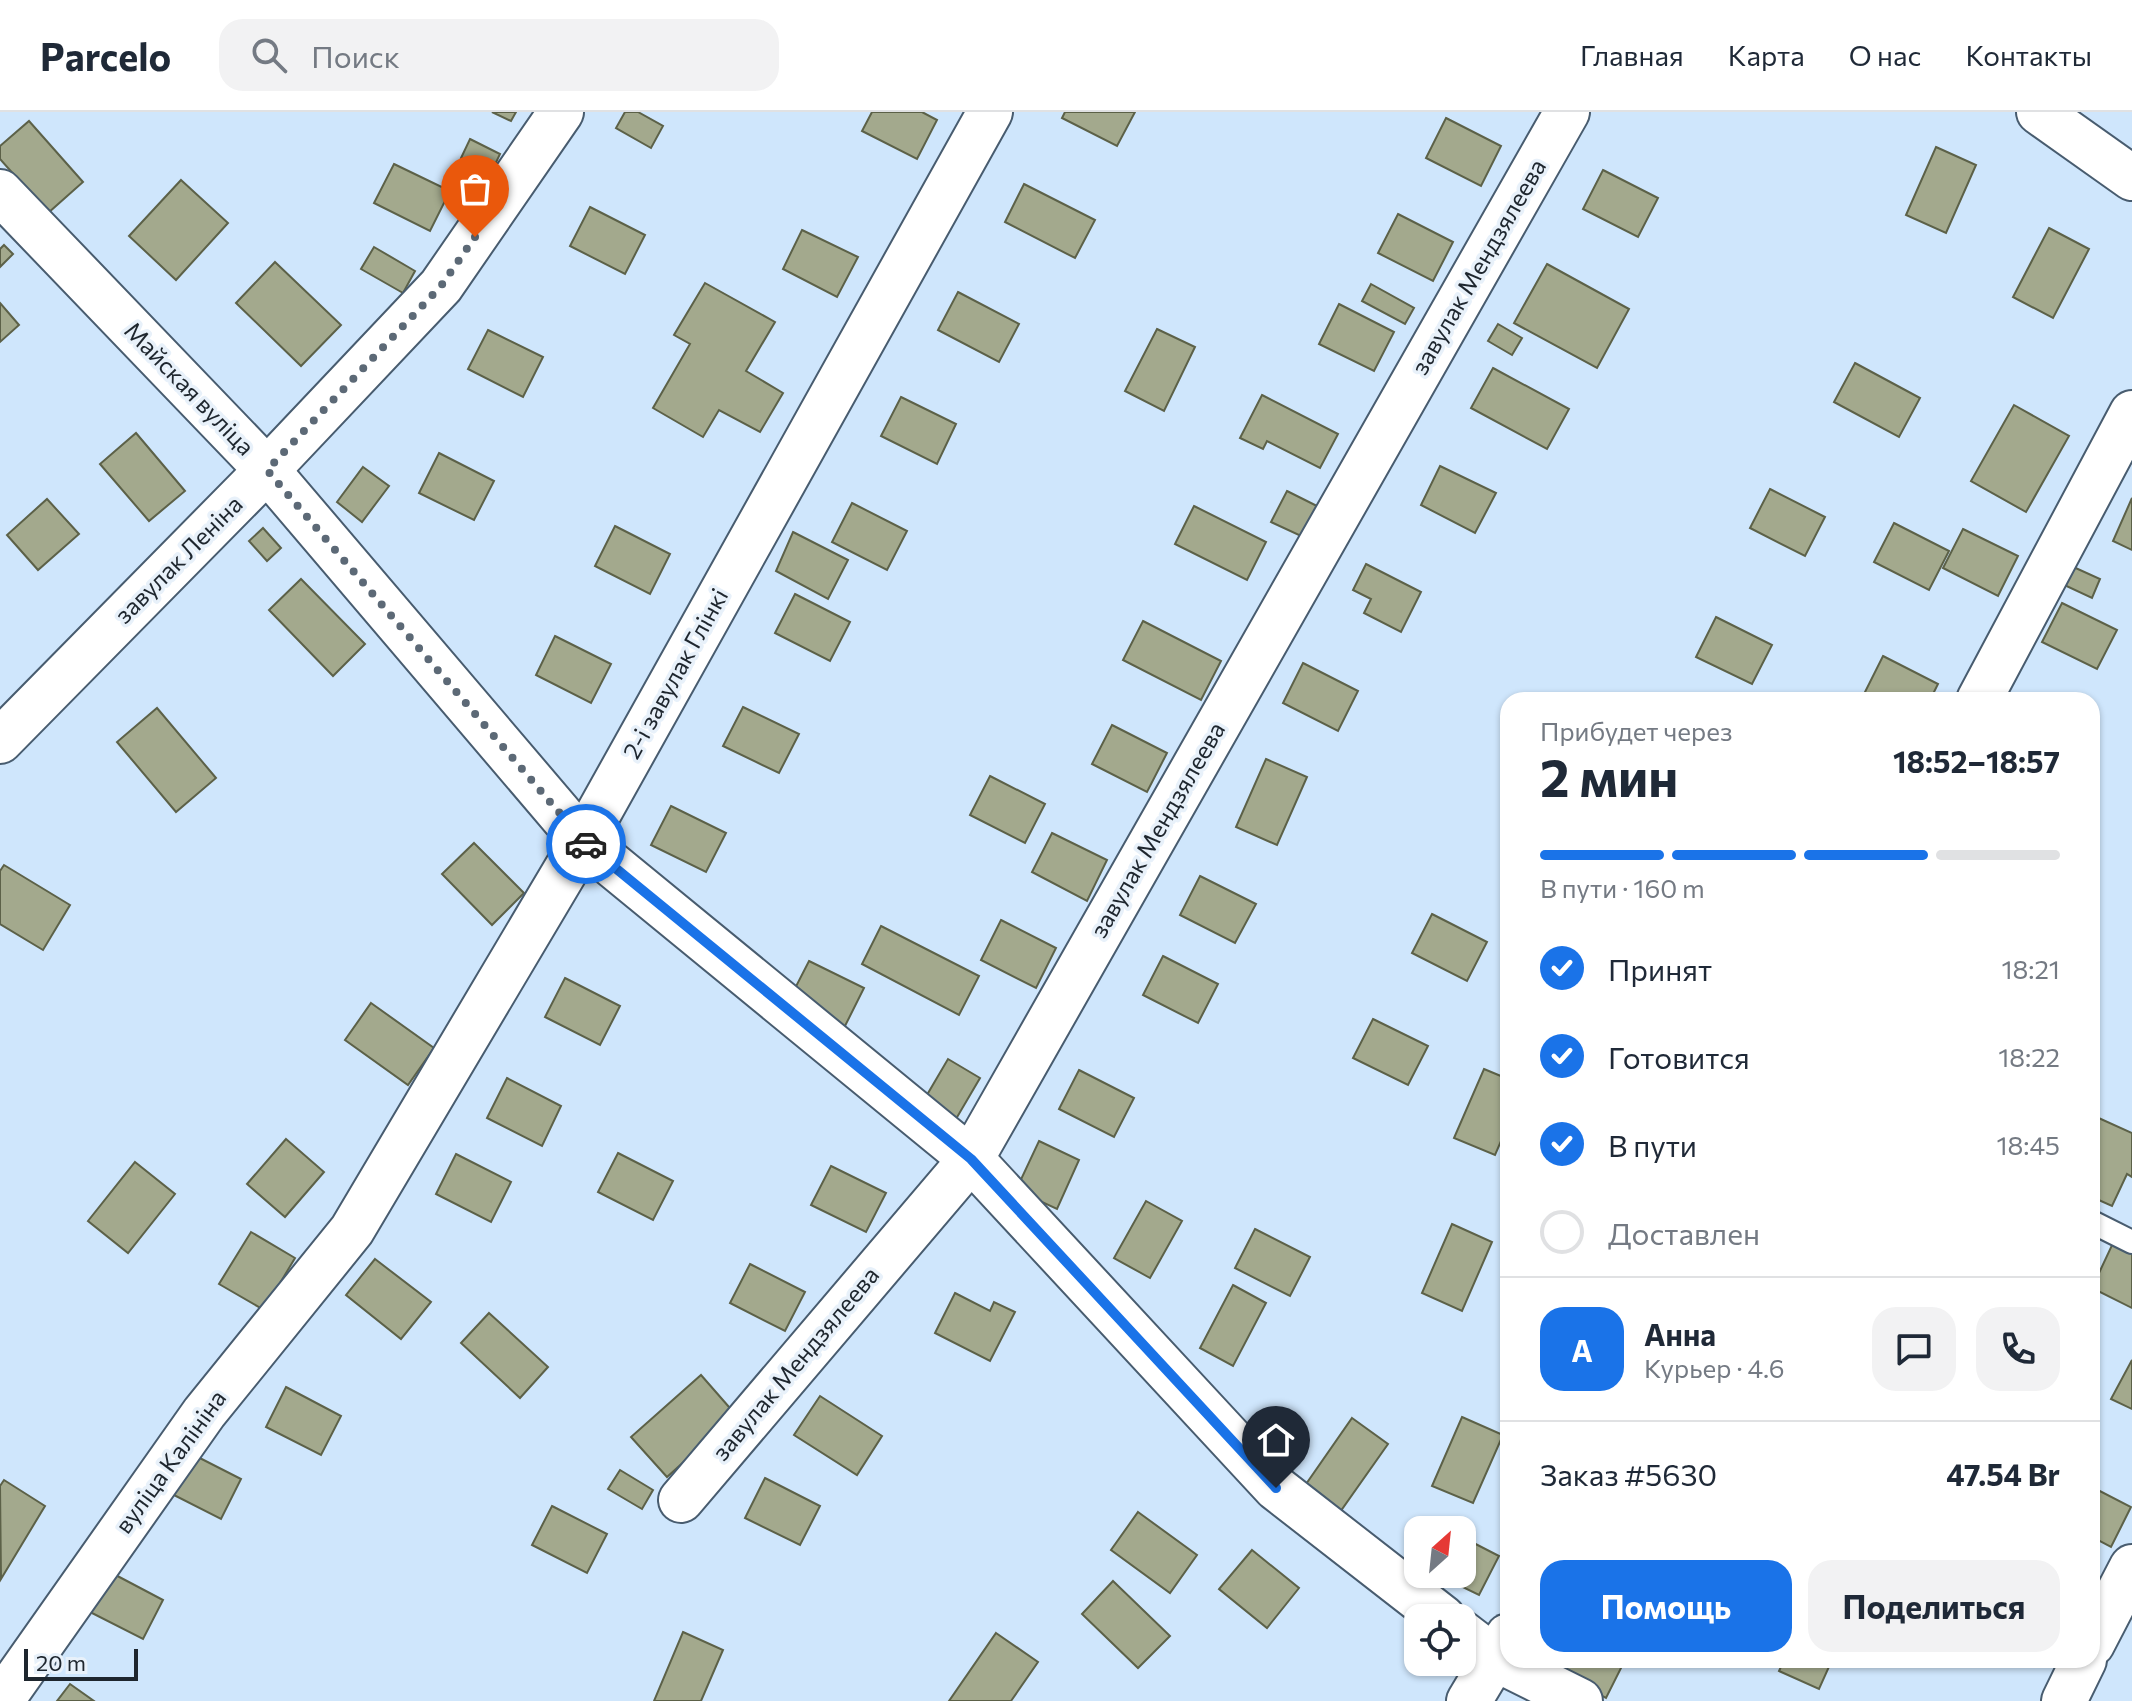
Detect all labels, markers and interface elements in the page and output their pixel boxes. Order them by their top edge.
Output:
search box [219,19,779,91]
text: Parcelo [40,32,171,79]
icon: search [247,33,291,77]
text: Поиск [311,37,400,74]
text: Главная [1580,38,1684,72]
text: Карта [1728,38,1805,72]
text: О нас [1849,38,1921,72]
text: Контакты [1965,38,2092,72]
street label: завулак Мендзялеева [1404,153,1551,379]
pin [441,155,509,237]
icon: bag [453,167,497,211]
street label: Майская вуліца [119,315,261,461]
street label: завулак Леніна [108,489,248,629]
street label: 2-і завулак Глінкі [616,583,733,763]
text: Прибудет через [1540,715,1733,746]
street label: завулак Мендзялеева [1083,716,1230,942]
text: 18:52–18:57 [1893,742,2060,779]
text: 2 мин [1540,744,1678,808]
courier [546,804,626,884]
icon: car [564,822,608,866]
text: В пути · 160 m [1540,872,1705,903]
icon: check [1540,946,1584,990]
text: Принят [1608,950,1712,987]
text: 18:21 [2001,953,2060,984]
icon: check [1540,1034,1584,1078]
text: Готовится [1608,1038,1750,1075]
text: 18:22 [1998,1041,2060,1072]
icon: check [1540,1122,1584,1166]
text: В пути [1608,1126,1697,1163]
text: 18:45 [1996,1129,2060,1160]
text: Доставлен [1608,1214,1760,1251]
street label: завулак Мендзялеева [705,1260,884,1466]
button: chat [1872,1307,1956,1391]
button: phone [1976,1307,2060,1391]
text: Анна [1644,1315,1716,1352]
text: А [1571,1331,1593,1368]
text: Курьер · 4.6 [1644,1352,1784,1383]
street label: вуліца Калініна [108,1384,231,1538]
pin [1242,1406,1310,1488]
icon: home [1254,1418,1298,1462]
text: Заказ #5630 [1540,1455,1717,1492]
text: 47.54 Br [1946,1455,2060,1492]
north arrow [1404,1516,1476,1588]
map controls [1404,1516,1476,1676]
button: Помощь [1540,1560,1792,1652]
button: Поделиться [1808,1560,2060,1652]
button: locate [1404,1604,1476,1676]
scale bar [24,1645,138,1681]
text: 20 m [36,1649,86,1676]

